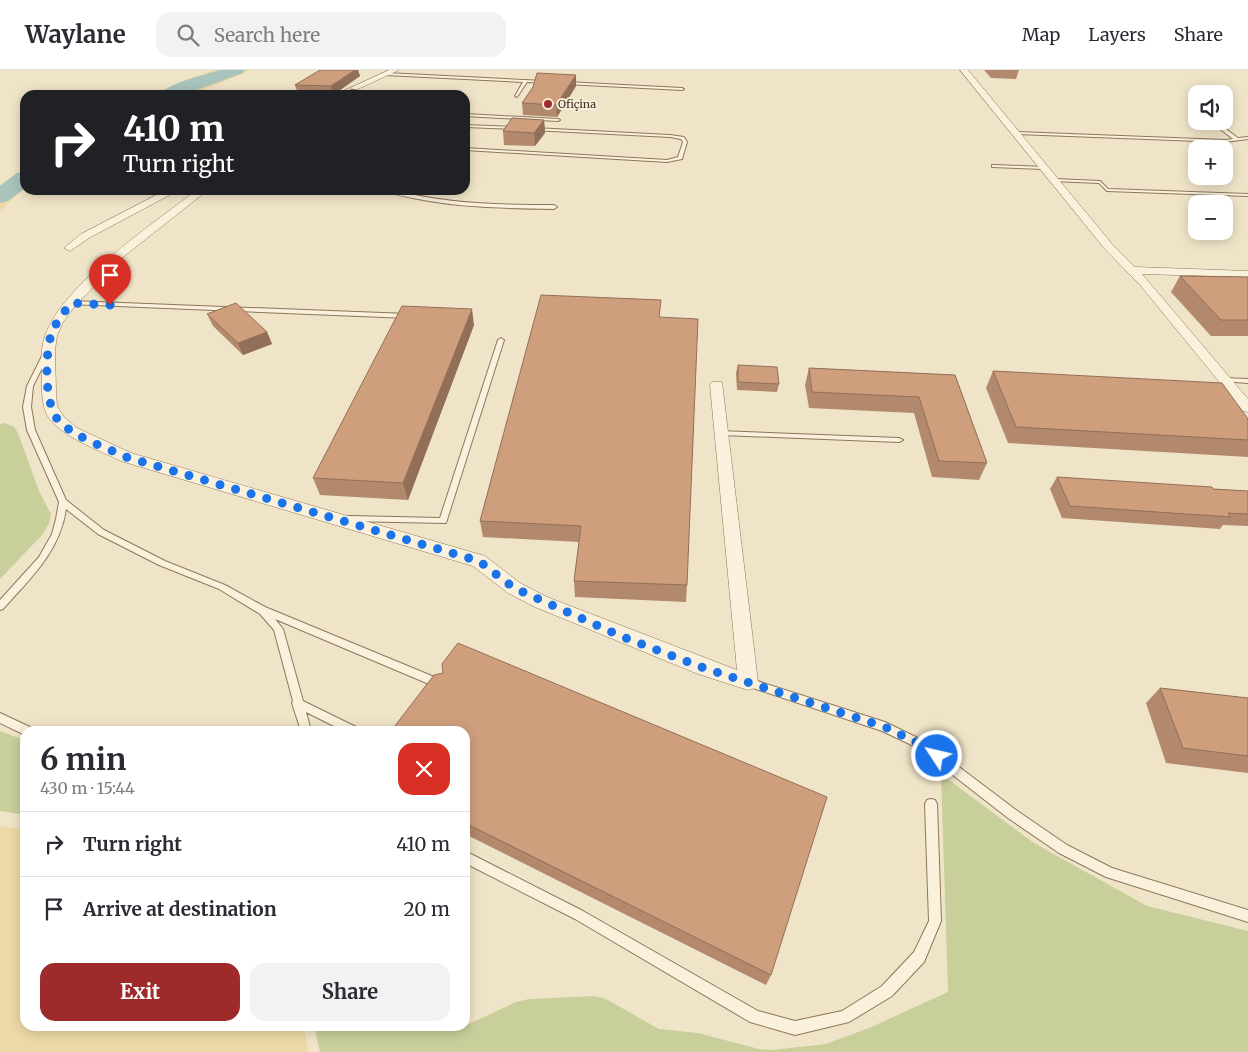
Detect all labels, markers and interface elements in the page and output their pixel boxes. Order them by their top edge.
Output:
search box [156,12,506,57]
text: Waylane [25,19,126,50]
icon: search [174,21,202,49]
text: Search here [214,23,320,47]
text: Map [1022,23,1060,46]
text: Layers [1088,23,1146,46]
text: Share [1174,23,1223,46]
map controls [1188,85,1233,240]
button: sound [1188,85,1233,130]
place label: Ofiçina [558,97,596,111]
marker: Ofiçina [542,98,554,110]
text: 410 m [123,107,224,151]
icon: right [40,110,105,175]
button: + [1188,140,1233,185]
text: Turn right [123,150,234,178]
button: − [1188,195,1233,240]
pin [89,254,131,305]
icon: arrive [96,261,124,289]
position arrow [910,729,962,781]
text: 6 min [40,740,126,778]
button: close [398,743,450,795]
text: 430 m · 15:44 [40,778,135,798]
icon: right [40,830,68,858]
text: Turn right [83,832,182,856]
text: 410 m [396,832,450,856]
icon: arrive [40,895,68,923]
text: Arrive at destination [83,897,277,921]
text: 20 m [403,897,450,921]
button: Exit [40,963,240,1021]
button: Share [250,963,450,1021]

